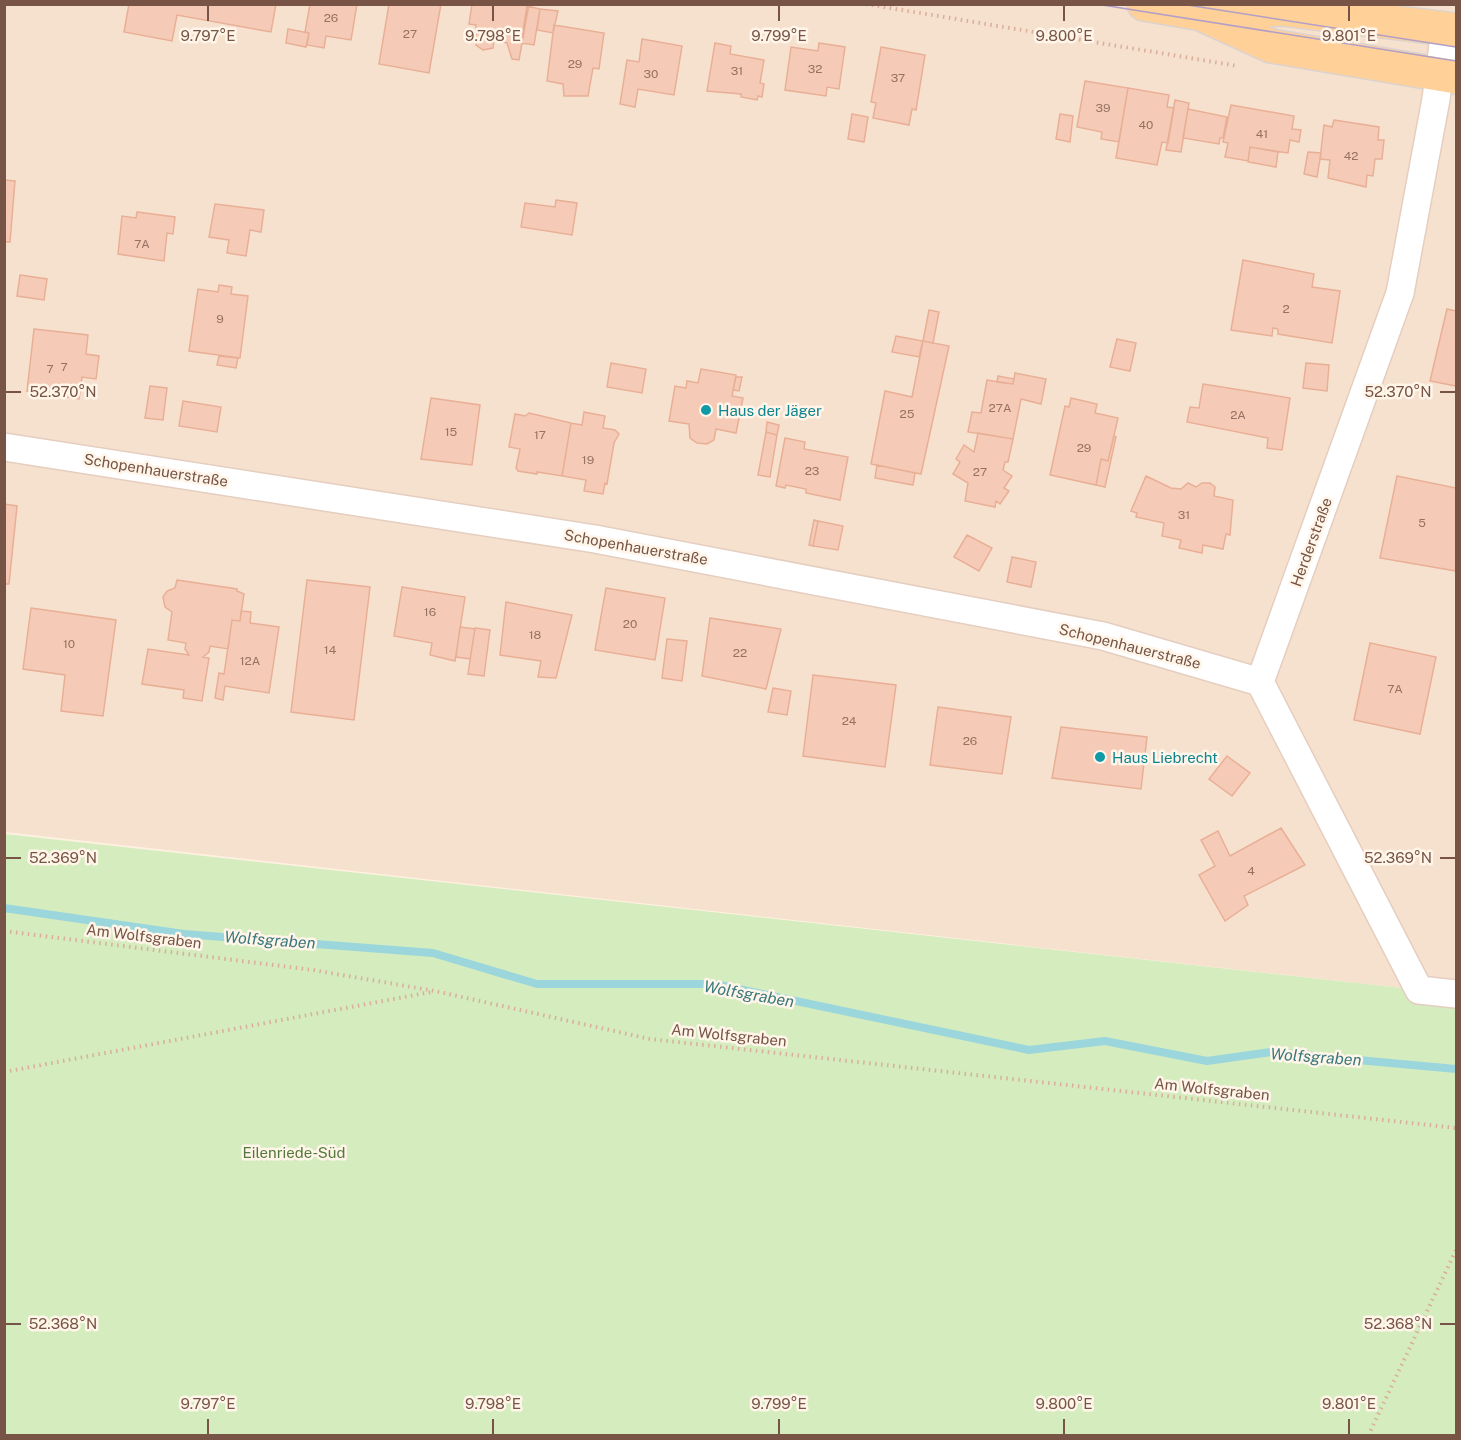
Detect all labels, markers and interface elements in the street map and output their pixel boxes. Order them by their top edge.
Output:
house number: 26 [324,11,338,25]
text: 9.797°E [180,27,236,44]
house number: 27 [403,27,417,41]
text: 9.798°E [465,27,521,44]
text: 9.799°E [751,27,807,44]
text: 9.800°E [1036,27,1092,44]
text: 9.801°E [1322,27,1376,44]
house number: 29 [568,57,582,71]
house number: 32 [808,62,822,76]
house number: 31 [731,64,743,78]
house number: 30 [644,67,658,81]
house number: 37 [891,71,905,85]
house number: 39 [1096,101,1110,115]
house number: 40 [1139,118,1153,132]
house number: 41 [1256,127,1268,141]
house number: 42 [1344,149,1358,163]
house number: 7A [134,237,150,251]
house number: 2 [1282,302,1290,316]
house number: 9 [216,312,224,326]
house number: 7 [60,360,68,374]
house number: 7 [46,362,54,376]
text: 52.370°N [29,383,97,400]
text: 52.370°N [1364,383,1432,400]
house number: 27A [989,401,1012,415]
place label: Haus der Jäger [718,402,822,419]
marker: Haus der Jäger [699,403,713,417]
house number: 25 [900,407,915,421]
house number: 2A [1230,408,1246,422]
house number: 15 [445,425,458,439]
house number: 17 [534,428,546,442]
house number: 29 [1077,441,1091,455]
street label: Schopenhauerstraße [83,450,229,490]
house number: 19 [582,453,594,467]
house number: 23 [805,464,819,478]
house number: 27 [973,465,987,479]
street label: Herderstraße [1287,495,1335,589]
house number: 31 [1178,508,1190,522]
house number: 5 [1418,516,1426,530]
street label: Schopenhauerstraße [563,526,709,568]
house number: 16 [424,605,436,619]
house number: 20 [623,617,637,631]
street label: Schopenhauerstraße [1057,620,1203,672]
house number: 18 [529,628,542,642]
house number: 10 [63,637,75,651]
house number: 14 [324,643,337,657]
house number: 22 [733,646,747,660]
house number: 12A [240,654,261,668]
house number: 7A [1387,682,1403,696]
house number: 24 [842,714,857,728]
house number: 26 [963,734,977,748]
place label: Haus Liebrecht [1112,749,1218,766]
marker: Haus Liebrecht [1093,750,1107,764]
text: 52.369°N [29,849,97,866]
text: 52.369°N [1364,849,1432,866]
house number: 4 [1247,864,1255,878]
street label: Am Wolfsgraben [85,920,203,952]
water label: Wolfsgraben [224,927,316,953]
water label: Wolfsgraben [702,977,796,1011]
street label: Am Wolfsgraben [670,1020,788,1050]
water label: Wolfsgraben [1270,1044,1362,1070]
street label: Am Wolfsgraben [1153,1074,1271,1104]
park label: Eilenriede-Süd [243,1144,345,1161]
text: 52.368°N [29,1315,97,1332]
text: 52.368°N [1364,1315,1432,1332]
text: 9.797°E [180,1395,236,1412]
text: 9.798°E [465,1395,521,1412]
text: 9.799°E [751,1395,807,1412]
text: 9.800°E [1036,1395,1092,1412]
text: 9.801°E [1322,1395,1376,1412]

